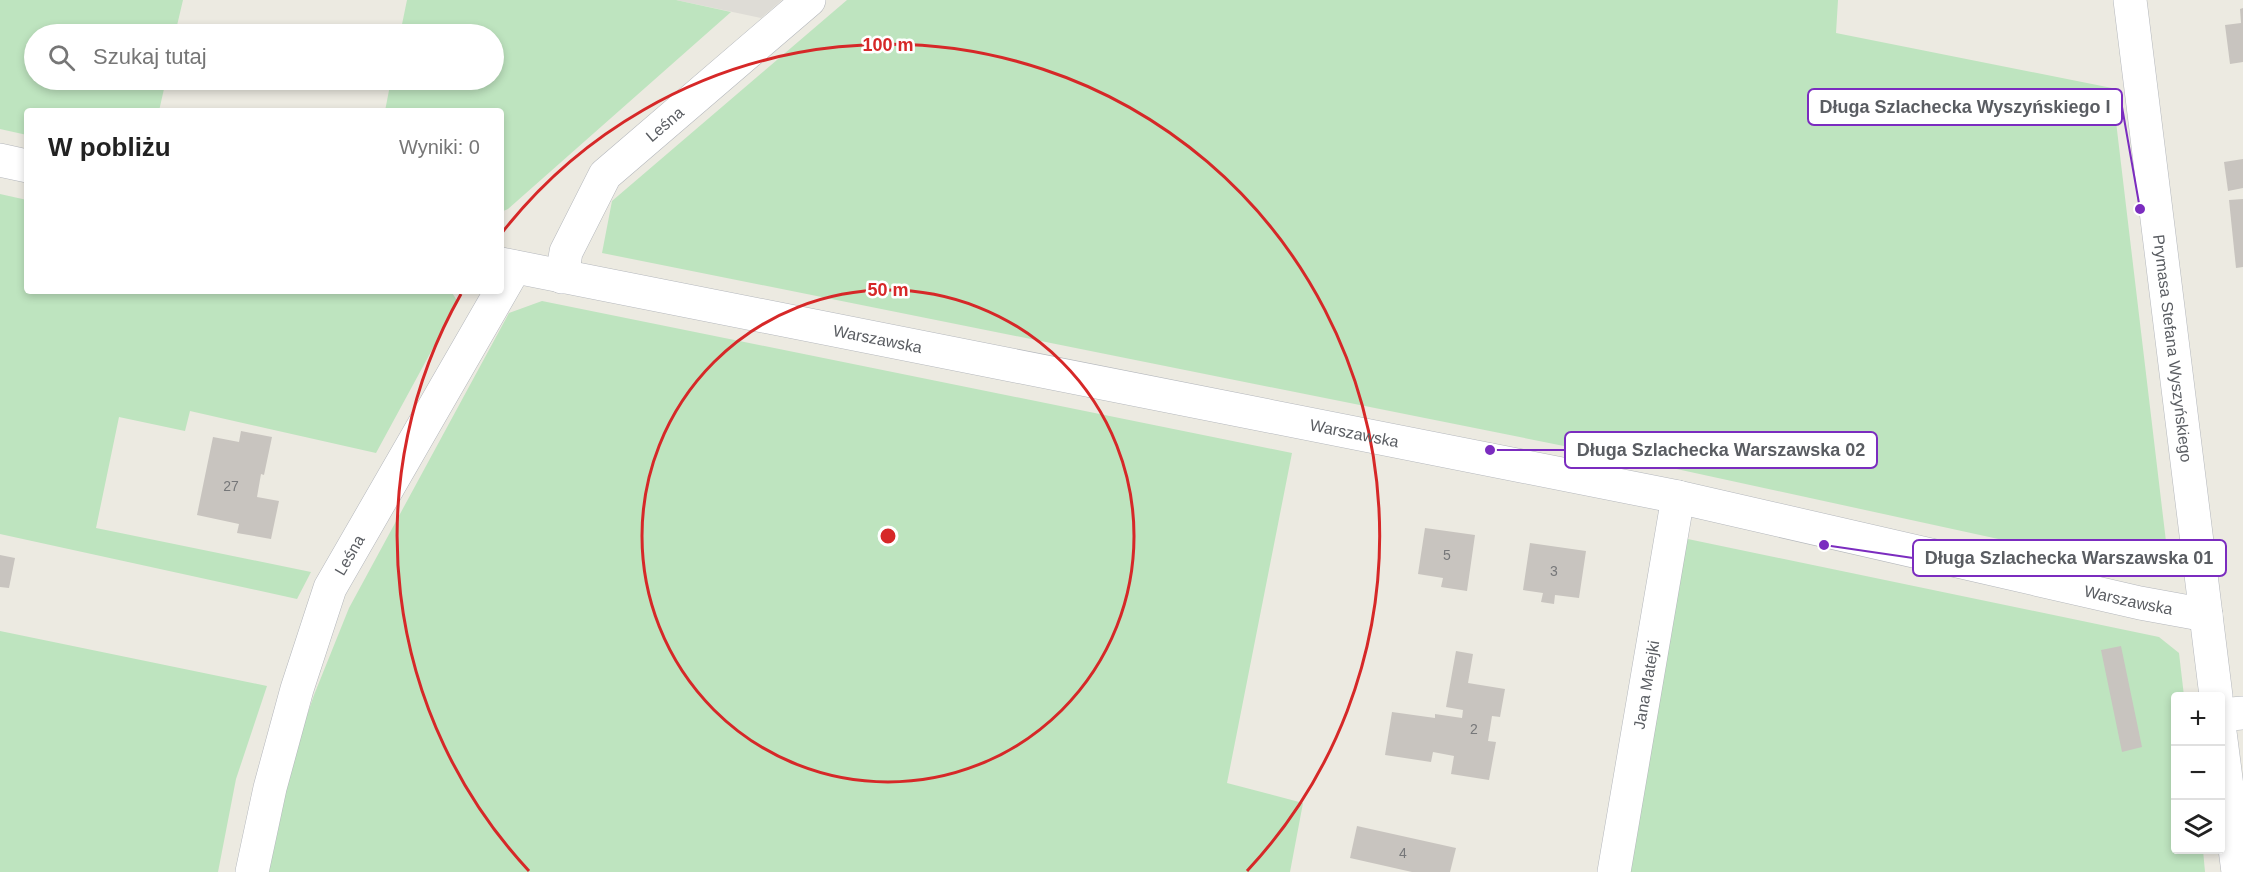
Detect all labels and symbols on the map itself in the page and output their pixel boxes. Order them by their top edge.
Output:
text: 100 m [862,35,914,55]
callout: Długa Szlachecka Wyszyńskiego I [1808,89,2122,125]
text: Długa Szlachecka Wyszyńskiego I [1820,97,2110,117]
street label: Leśna [643,104,687,145]
street label: Prymasa Stefana Wyszyńskiego [2150,234,2195,463]
text: 50 m [867,280,909,300]
street label: Warszawska [832,322,924,356]
street label: Warszawska [1308,416,1400,451]
callout: Długa Szlachecka Warszawska 02 [1565,432,1877,468]
text: Długa Szlachecka Warszawska 02 [1577,440,1865,460]
house number: 27 [223,478,239,494]
centre of rings [878,526,898,546]
street label: Leśna [331,532,368,578]
callout: Długa Szlachecka Warszawska 01 [1913,540,2226,576]
house number: 5 [1443,547,1451,563]
text: Długa Szlachecka Warszawska 01 [1925,548,2213,568]
house number: 3 [1550,563,1558,579]
street label: Warszawska [2083,582,2174,618]
street label: Jana Matejki [1631,639,1662,731]
house number: 2 [1470,721,1478,737]
house number: 4 [1399,845,1407,861]

